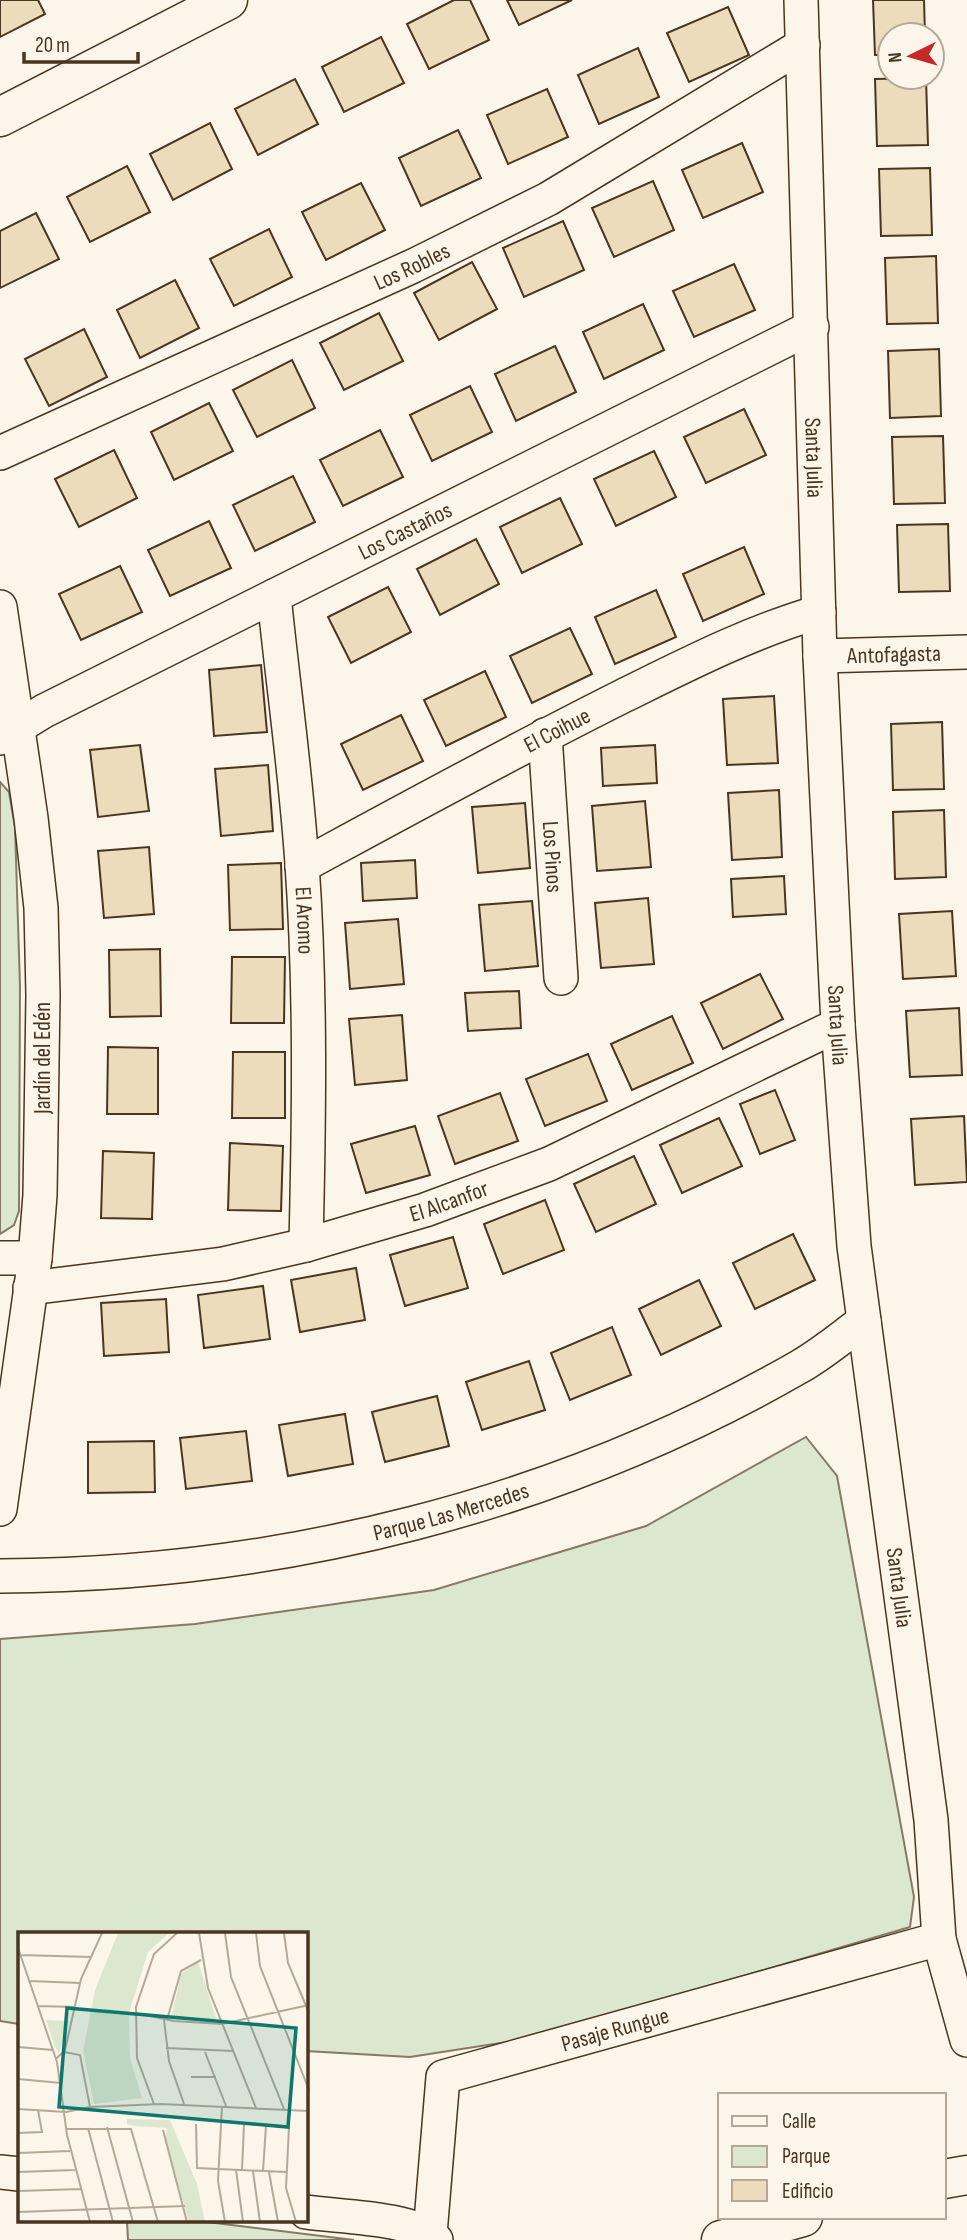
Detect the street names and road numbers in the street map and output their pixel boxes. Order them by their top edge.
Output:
street label: Los Robles [370,237,455,297]
street label: Santa Julia [798,417,828,498]
street label: Los Castaños [354,496,457,567]
street label: Antofagasta [846,640,941,670]
street label: El Coihue [519,702,595,759]
street label: Los Pinos [536,820,568,893]
street label: El Aromo [289,886,320,955]
street label: Santa Julia [821,984,854,1066]
street label: Jardín del Edén [29,1002,57,1115]
street label: El Alcanfor [406,1175,493,1229]
street label: Parque Las Mercedes [371,1477,533,1548]
street label: Santa Julia [880,1546,918,1629]
street label: Pasaje Rungue [558,2002,672,2058]

